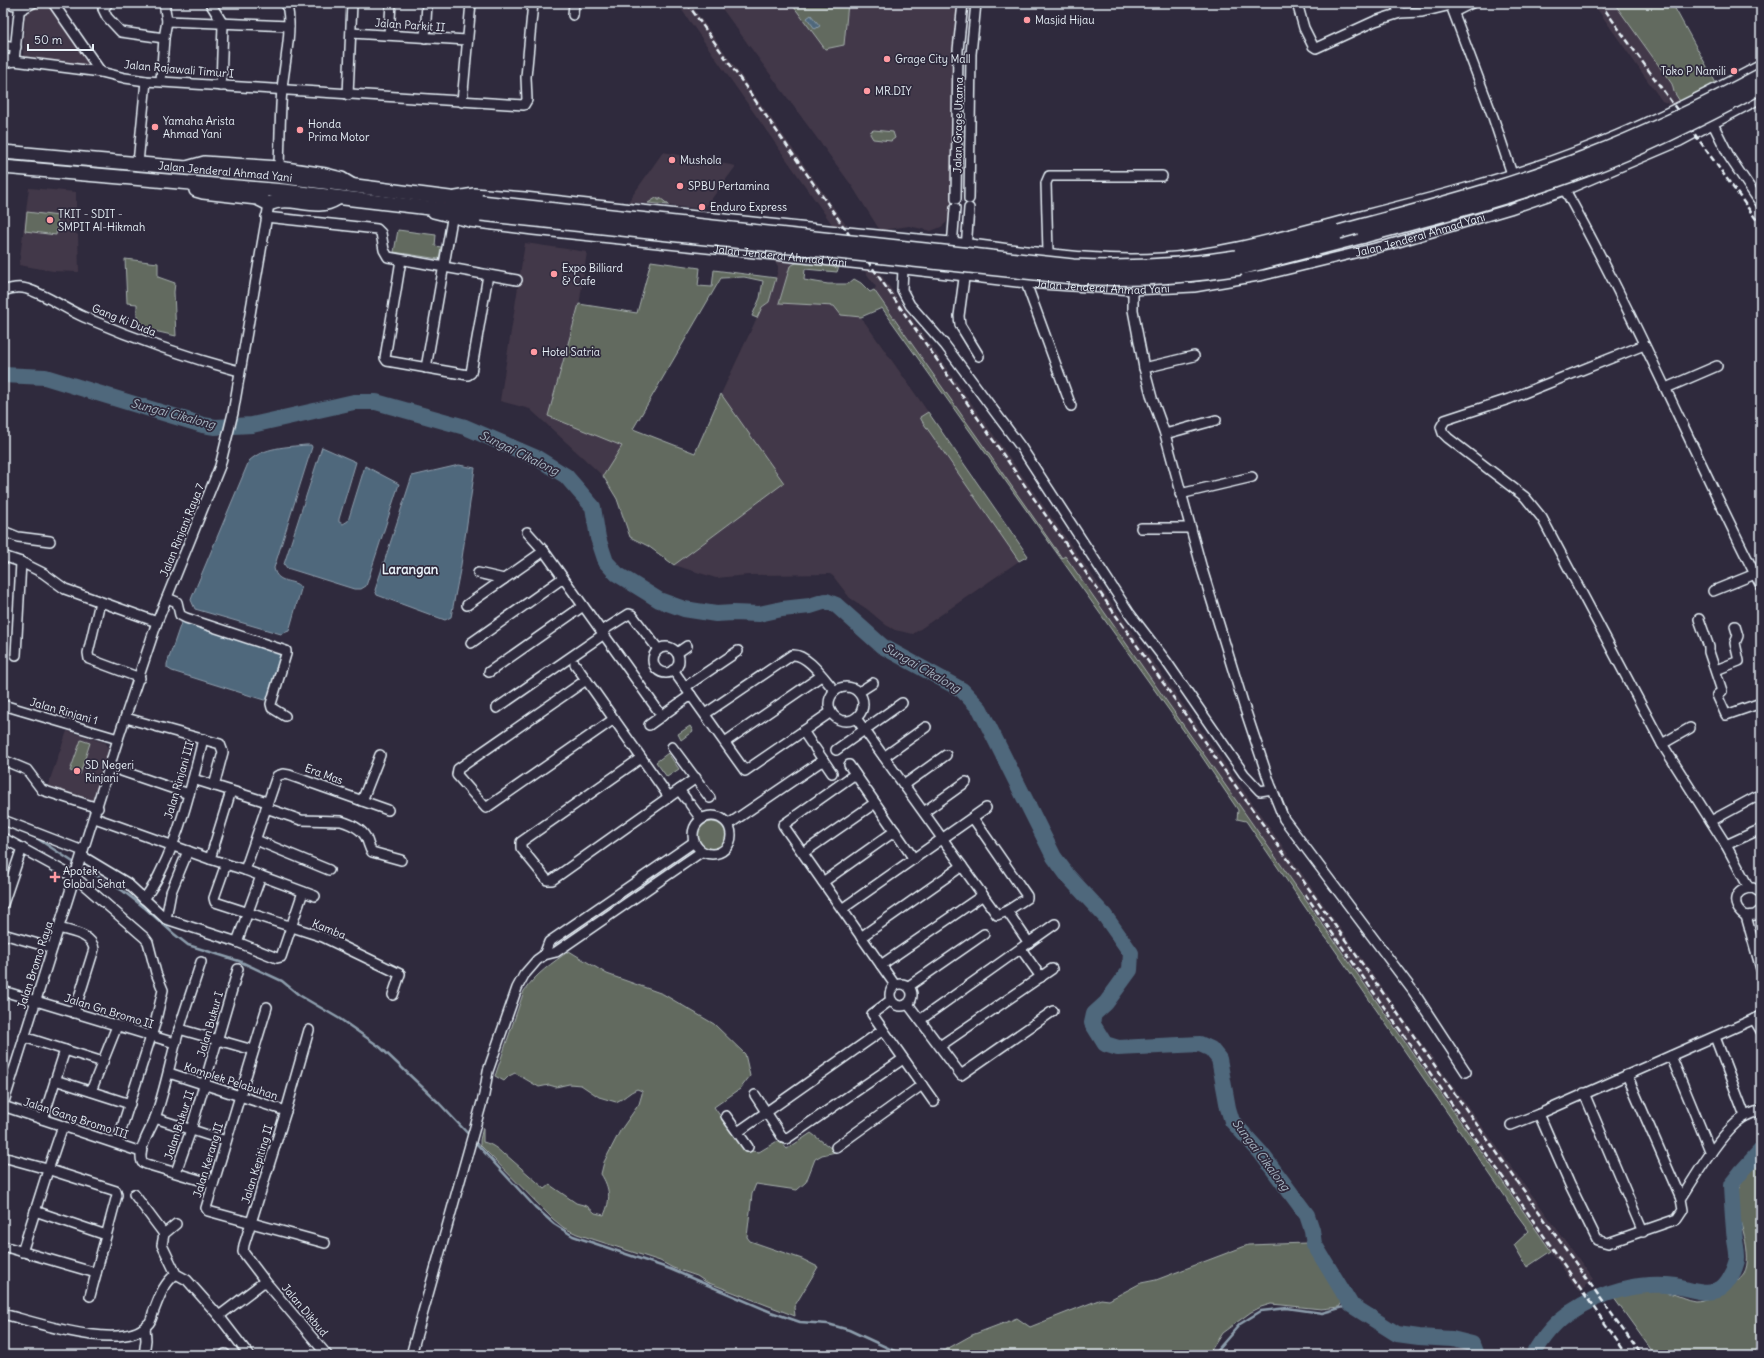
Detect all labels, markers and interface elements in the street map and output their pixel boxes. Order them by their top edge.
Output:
place label: Masjid Hijau [1035,13,1095,27]
marker: Masjid Hijau [1022,15,1032,25]
street label: Jalan Parkit II [374,16,446,34]
scale bar [28,26,93,52]
text: 50 m [34,32,63,47]
place label: Grage City Mall [895,52,971,66]
marker: Grage City Mall [882,54,892,64]
street label: Jalan Rajawali Timur I [124,57,235,81]
place label: Toko P Namili [1660,64,1726,78]
marker: Toko P Namili [1729,66,1739,76]
street label: Jalan Grage Utama [950,77,966,173]
place label: MR.DIY [875,84,912,98]
marker: MR.DIY [862,86,872,96]
place label: Yamaha Arista Ahmad Yani [163,114,235,141]
place label: Honda Prima Motor [308,117,370,144]
marker: Yamaha Arista Ahmad Yani [150,122,160,132]
marker: Honda Prima Motor [295,125,305,135]
place label: Mushola [680,153,722,167]
marker: Mushola [667,155,677,165]
street label: Jalan Jenderal Ahmad Yani [158,159,293,185]
place label: SPBU Pertamina [688,179,769,193]
marker: SPBU Pertamina [675,181,685,191]
place label: Enduro Express [710,200,787,214]
marker: Enduro Express [697,202,707,212]
place label: TKIT - SDIT - SMPIT Al-Hikmah [58,207,145,234]
street label: Jalan Jenderal Ahmad Yani [1354,210,1487,260]
marker: TKIT - SDIT - SMPIT Al-Hikmah [45,215,55,225]
street label: Jalan Jenderal Ahmad Yani [712,242,848,270]
place label: Expo Billiard & Cafe [562,261,624,288]
marker: Expo Billiard & Cafe [549,269,559,279]
street label: Jalan Jenderal Ahmad Yani [1035,277,1170,297]
street label: Gang Ki Duda [90,301,158,339]
place label: Hotel Satria [542,345,600,359]
marker: Hotel Satria [529,347,539,357]
water label: Sungai Cikalong [130,395,218,432]
water label: Sungai Cikalong [477,427,562,479]
street label: Jalan Rinjani Raya 7 [157,481,207,579]
district label: Larangan [382,561,439,578]
water label: Sungai Cikalong [881,640,964,696]
street label: Jalan Rinjani 1 [28,695,100,727]
street label: Jalan Rinjani III [161,739,197,820]
place label: SD Negeri Rinjani [85,758,134,785]
street label: Era Mas [303,761,345,787]
marker: SD Negeri Rinjani [72,766,82,776]
place label: Apotek Global Sehat [63,864,126,891]
marker: Apotek Global Sehat [50,872,60,882]
street label: Kamba [310,916,348,942]
street label: Jalan Bromo Raya [14,919,56,1011]
street label: Jalan Bukur I [194,990,226,1058]
street label: Jalan Gn Bromo II [63,991,155,1031]
street label: Komplek Pelabuhan [182,1059,280,1103]
street label: Jalan Bukur II [161,1088,197,1161]
street label: Jalan Gang Bromo III [22,1094,130,1142]
water label: Sungai Cikalong [1229,1116,1294,1195]
street label: Jalan Kerang II [190,1121,226,1199]
street label: Jalan Kepiting II [238,1123,276,1205]
street label: Jalan Dikbud [279,1281,331,1340]

